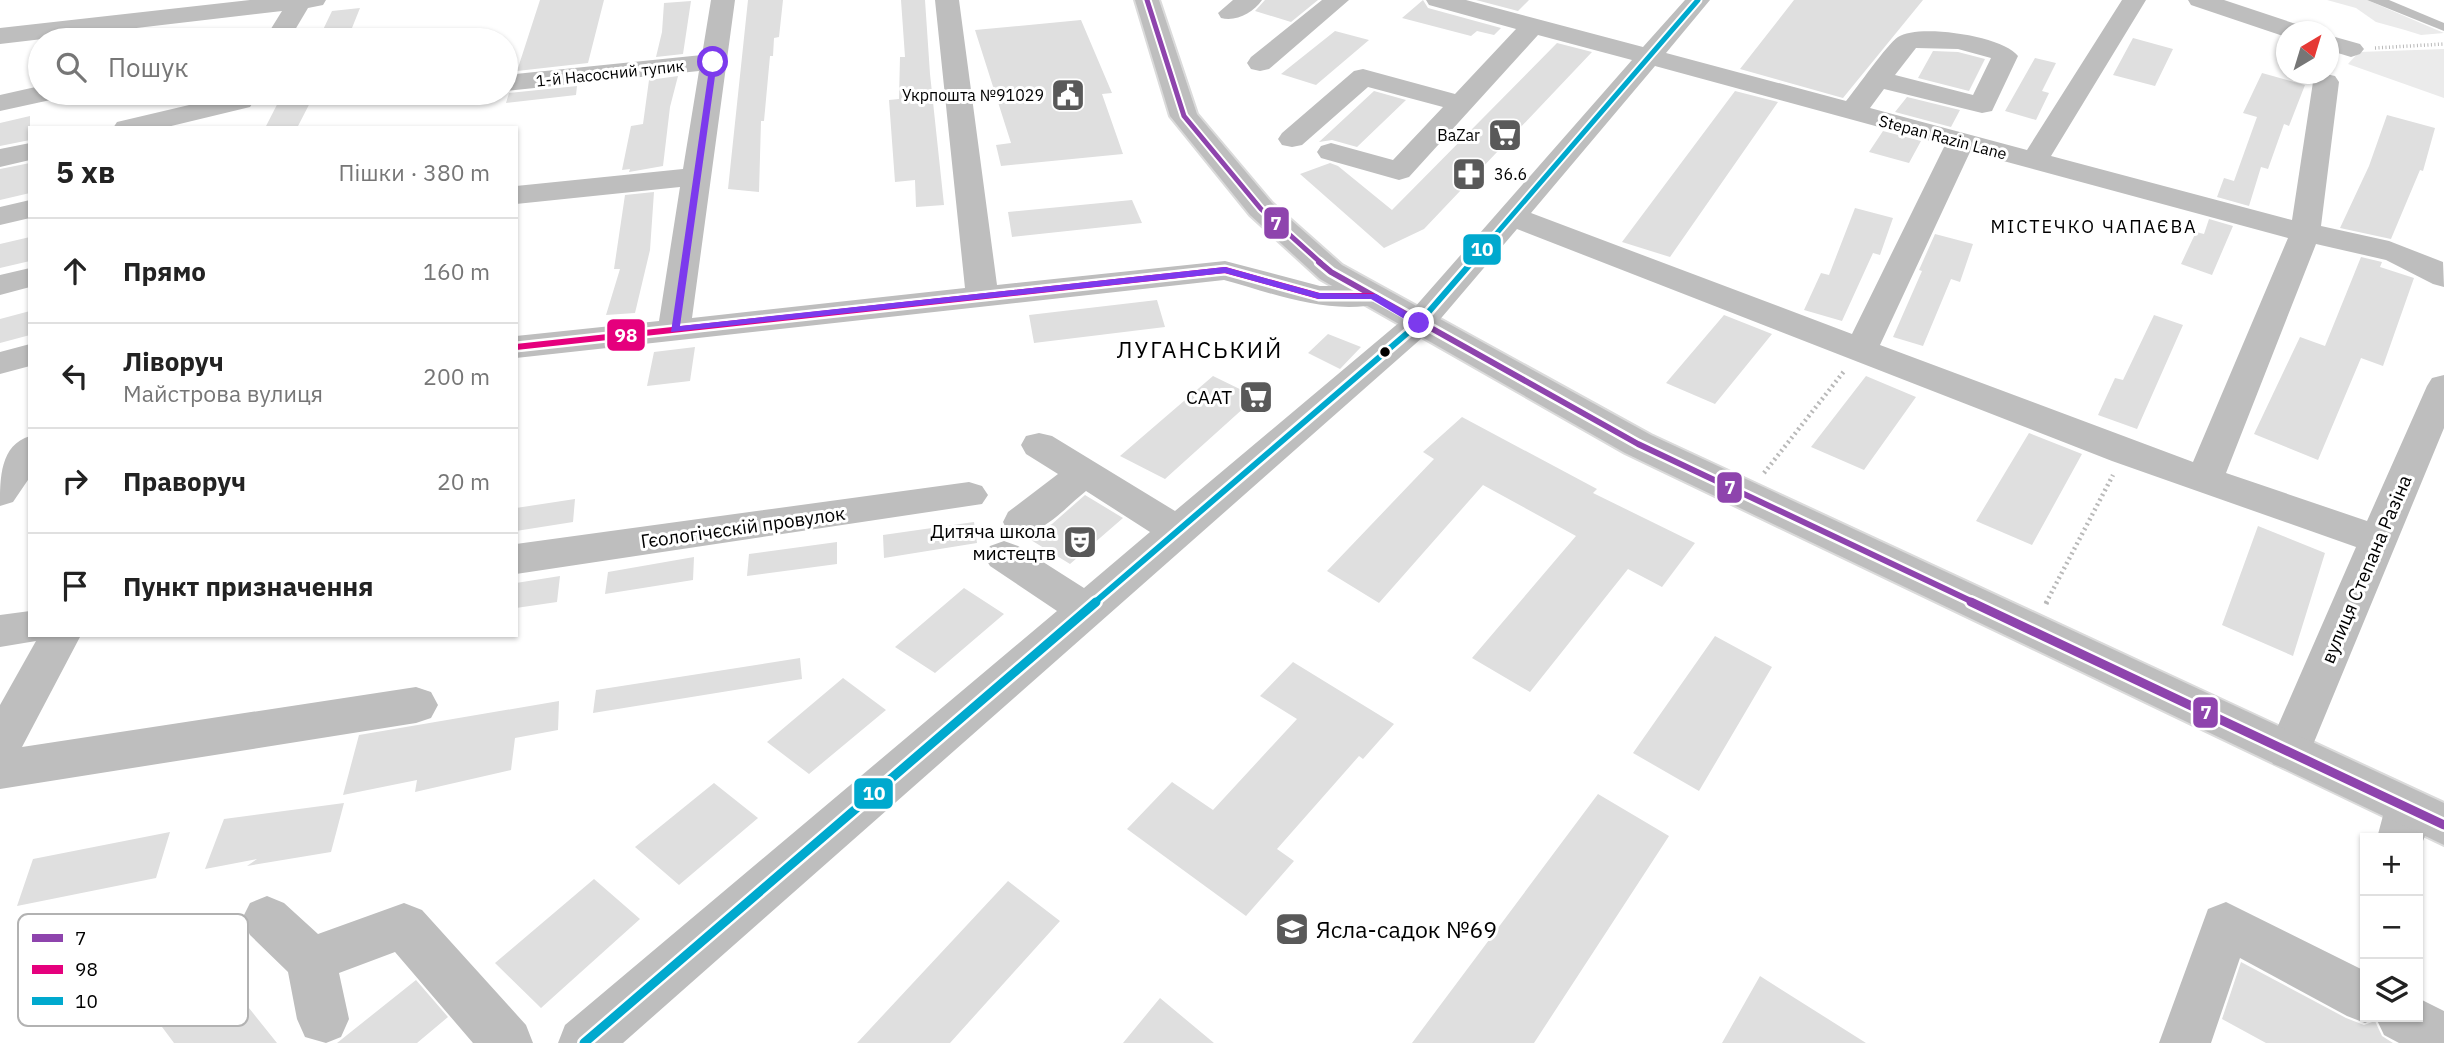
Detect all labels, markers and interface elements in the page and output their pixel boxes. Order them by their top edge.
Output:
north arrow [2276,21,2339,84]
search box [28,28,518,105]
route start [697,46,728,77]
icon: search [52,48,90,86]
text: Пошук [108,50,189,84]
street label: 1-й Насосний тупик [535,55,685,91]
public building icon: Укрпошта №91029 [1049,76,1087,114]
place label: Укрпошта №91029 [902,85,1044,105]
street label: Stepan Razin Lane [1877,110,2009,164]
supermarket icon: BaZar [1486,116,1524,154]
place label: BaZar [1437,125,1480,145]
text: 5 хв [56,152,115,191]
pharmacy icon: 36.6 [1450,155,1488,193]
text: Пішки · 380 m [339,157,490,187]
place label: 36.6 [1494,164,1527,184]
line badge: 7 [1263,206,1290,240]
text: 7 [1270,211,1282,235]
district label: МІСТЕЧКО ЧАПАЄВА [1990,215,2198,238]
line badge: 10 [1462,233,1502,266]
text: 10 [1471,237,1493,261]
icon: ahead [56,252,94,290]
text: Прямо [123,254,206,288]
text: 160 m [423,256,490,286]
route end [1403,307,1434,338]
line badge: 98 [606,318,646,352]
text: 98 [615,323,637,347]
district label: ЛУГАНСЬКИЙ [1117,334,1283,364]
text: Ліворуч [123,344,224,378]
unlabelled marker [1378,345,1392,359]
icon: left [56,357,94,395]
text: 200 m [423,361,490,391]
text: Майстрова вулиця [123,378,323,408]
supermarket icon: СААТ [1237,378,1275,416]
place label: СААТ [1186,385,1232,409]
icon: right [56,462,94,500]
text: Праворуч [123,464,246,498]
text: 20 m [437,466,490,496]
line badge: 7 [1716,471,1743,504]
street label: вулиця Степана Разіна [2315,471,2417,667]
text: 7 [1724,475,1736,499]
street label: Гєологічєскій провулок [639,501,847,553]
place label: Дитяча школа мистецтв [930,519,1056,565]
theatre icon: Дитяча школа мистецтв [1061,523,1099,561]
icon: arrive [56,567,94,605]
text: Пункт призначення [123,569,373,603]
line badge: 7 [2192,696,2219,729]
text: 7 [2200,700,2212,724]
line badge: 10 [853,777,894,810]
text: 10 [863,781,885,805]
map controls [2360,833,2423,1022]
button: + [2360,833,2423,896]
button: − [2360,896,2423,959]
school or university icon: Ясла-садок №69 [1273,910,1311,948]
legend [18,914,248,1026]
place label: Ясла-садок №69 [1316,914,1497,944]
text: 7 [75,926,86,950]
text: 98 [75,957,98,981]
button: layers [2360,959,2423,1022]
text: 10 [75,989,98,1013]

